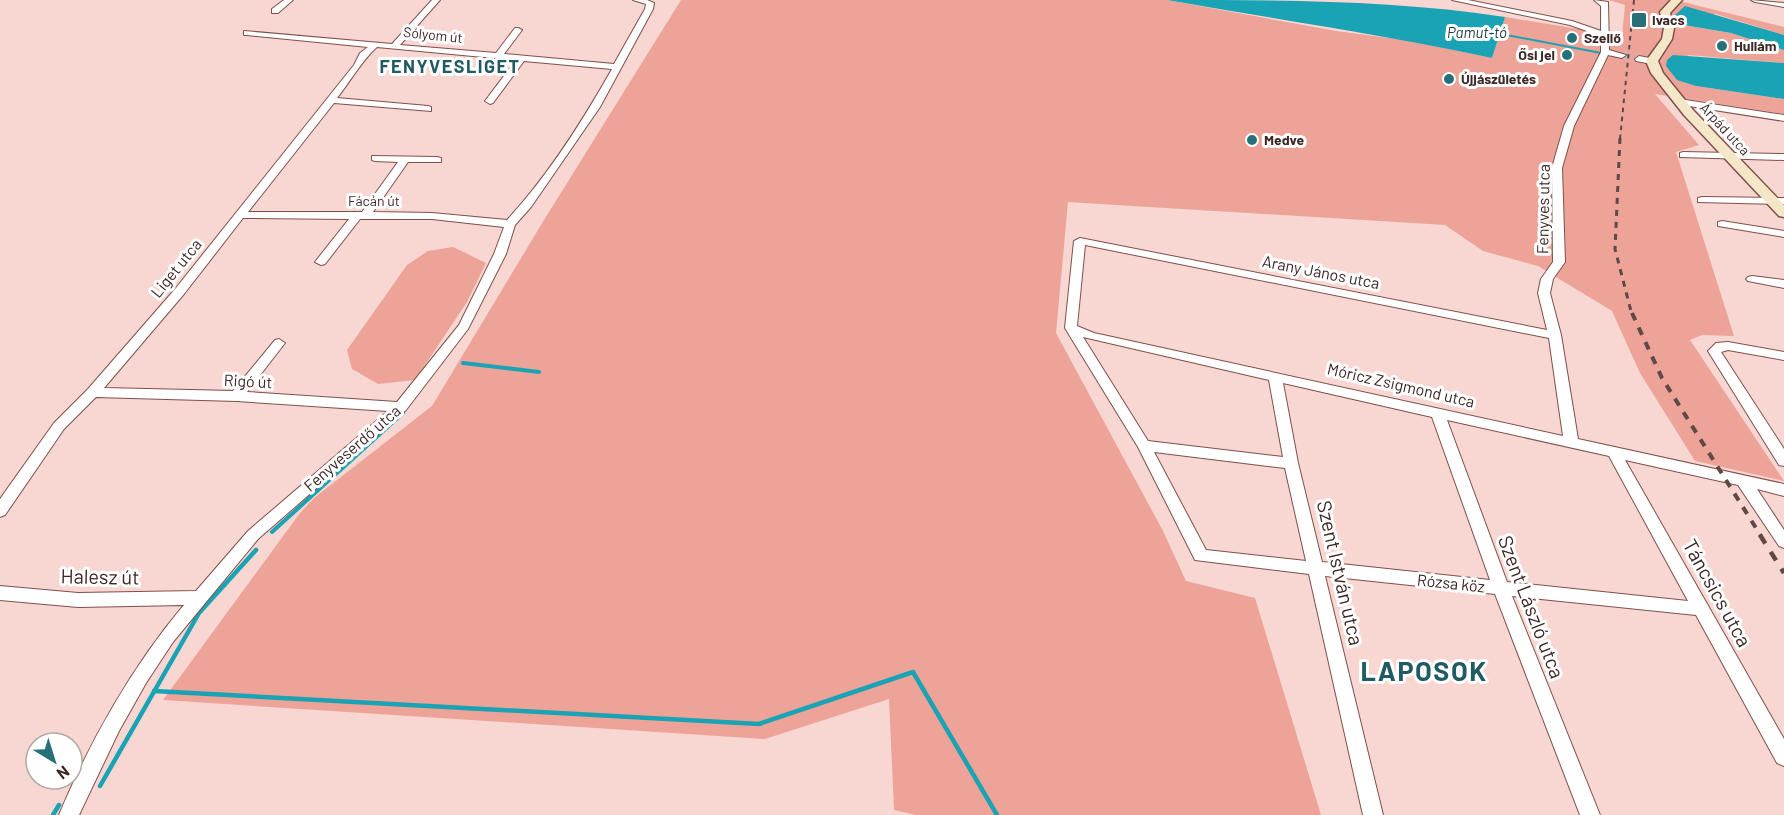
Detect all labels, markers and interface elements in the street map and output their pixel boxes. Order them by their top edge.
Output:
marker: Ivacs [1630,11,1648,29]
place label: Ivacs [1652,11,1685,28]
street label: Sólyom út [402,23,464,46]
water label: Pamut-tó [1447,23,1507,41]
place label: Szellő [1584,29,1621,46]
marker: Szellő [1565,31,1579,45]
place label: Hullám [1734,37,1777,54]
marker: Hullám [1715,39,1729,53]
place label: Ősi jel [1518,46,1555,63]
marker: Ősi jel [1560,48,1574,62]
district label: FENYVESLIGET [379,55,521,77]
place label: Újjászületés [1461,70,1536,87]
marker: Újjászületés [1442,72,1456,86]
street label: Árpád utca [1697,99,1754,158]
place label: Medve [1264,131,1304,148]
marker: Medve [1245,133,1259,147]
street label: Fenyves utca [1532,164,1553,254]
street label: Fácán út [348,192,400,209]
street label: Liget utca [146,235,205,301]
street label: Arany János utca [1261,251,1381,292]
street label: Móricz Zsigmond utca [1326,358,1477,411]
street label: Rigó út [223,370,273,391]
street label: Fenyveserdő utca [300,401,404,495]
street label: Szent István utca [1313,498,1369,648]
street label: Szent László utca [1494,532,1570,681]
street label: Táncsics utca [1678,534,1757,651]
street label: Halesz út [60,563,140,589]
street label: Rózsa köz [1416,570,1486,596]
district label: LAPOSOK [1360,654,1488,686]
north arrow [24,731,84,791]
text: N [54,762,74,784]

